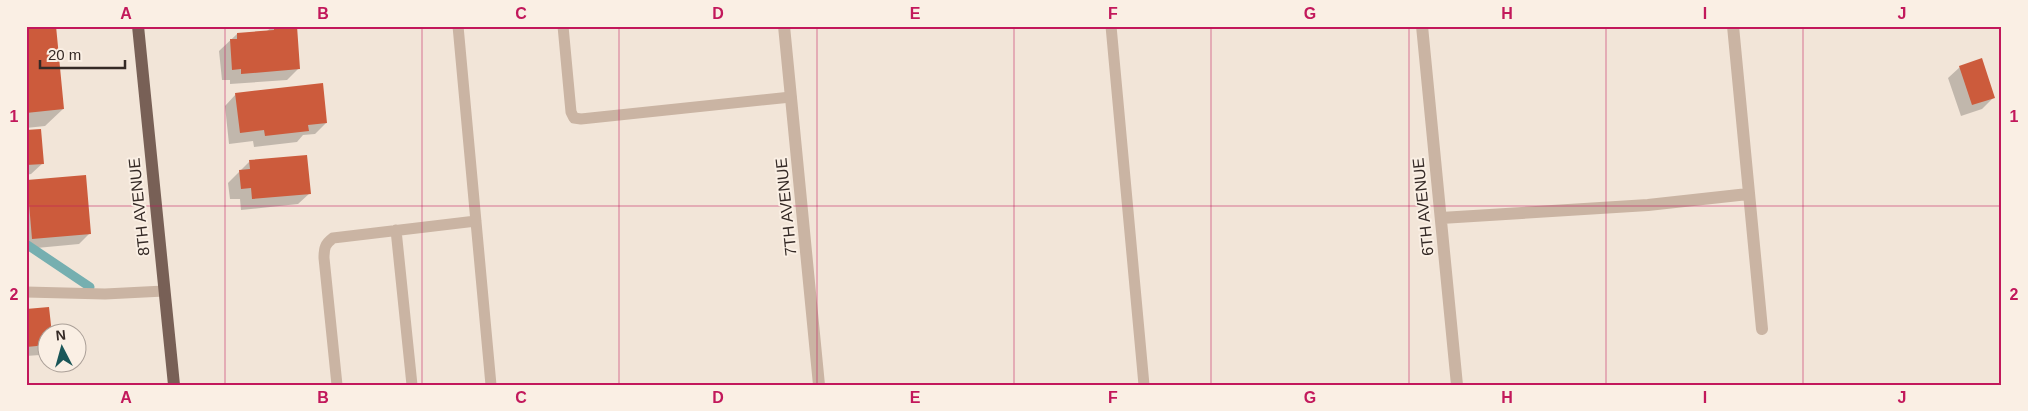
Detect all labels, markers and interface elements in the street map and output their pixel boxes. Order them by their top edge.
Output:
text: A [120,5,132,22]
text: B [317,5,329,22]
text: C [515,5,527,22]
text: D [712,5,724,22]
text: E [910,5,921,22]
text: F [1108,5,1118,22]
text: G [1304,5,1316,22]
text: H [1501,5,1513,22]
text: I [1703,5,1707,22]
text: J [1898,5,1906,22]
scale bar [40,38,125,70]
text: 20 m [48,46,81,63]
text: 1 [10,108,19,125]
text: 1 [2010,108,2019,125]
street label: 8TH AVENUE [125,157,153,257]
street label: 7TH AVENUE [772,157,800,257]
street label: 6TH AVENUE [1409,157,1437,257]
text: 2 [10,286,19,303]
text: 2 [2010,286,2019,303]
north arrow [38,324,88,374]
text: N [55,327,67,344]
text: A [120,389,132,406]
text: B [317,389,329,406]
text: C [515,389,527,406]
text: D [712,389,724,406]
text: E [910,389,921,406]
text: F [1108,389,1118,406]
text: G [1304,389,1316,406]
text: H [1501,389,1513,406]
text: I [1703,389,1707,406]
text: J [1898,389,1906,406]

